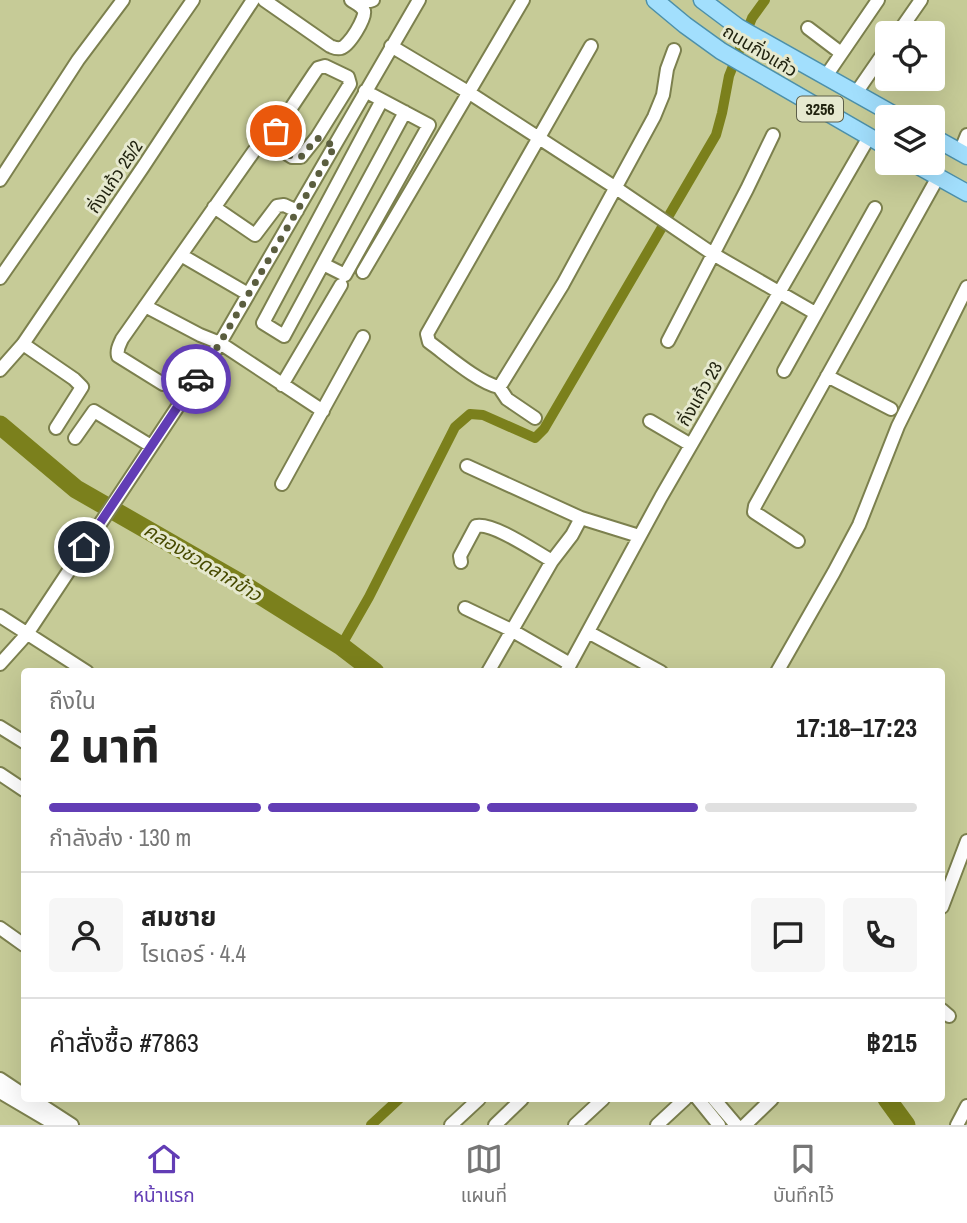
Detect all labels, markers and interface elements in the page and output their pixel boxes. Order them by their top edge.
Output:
street label: ถนนกิ่งแก้ว [718,18,802,83]
map controls [875,21,945,175]
button: locate [875,21,945,91]
road number: 3256 [797,96,843,122]
pin [246,101,306,161]
button: layers [875,105,945,175]
icon: bag [257,112,295,150]
street label: กิ่งแก้ว 25/2 [81,135,148,218]
courier [161,344,231,414]
street label: กิ่งแก้ว 23 [671,357,728,431]
icon: car [177,360,215,398]
pin [54,517,114,577]
water label: คลองชวดลากข้าว [139,517,267,608]
icon: home [65,528,103,566]
text: ถึงใน [49,685,96,716]
text: 17:18–17:23 [796,710,917,745]
text: 2 นาที [49,714,160,776]
text: กำลังส่ง · 130 m [49,822,191,853]
button: person [49,898,123,972]
button: chat [751,898,825,972]
button: phone [843,898,917,972]
text: สมชาย [141,899,217,934]
text: ไรเดอร์ · 4.4 [141,938,246,969]
text: คำสั่งซื้อ #7863 [49,1025,199,1060]
text: ฿215 [866,1025,917,1060]
tab: หน้าแรก [133,1140,195,1211]
tab: แผนที่ [461,1140,507,1211]
tab: บันทึกไว้ [773,1140,834,1211]

